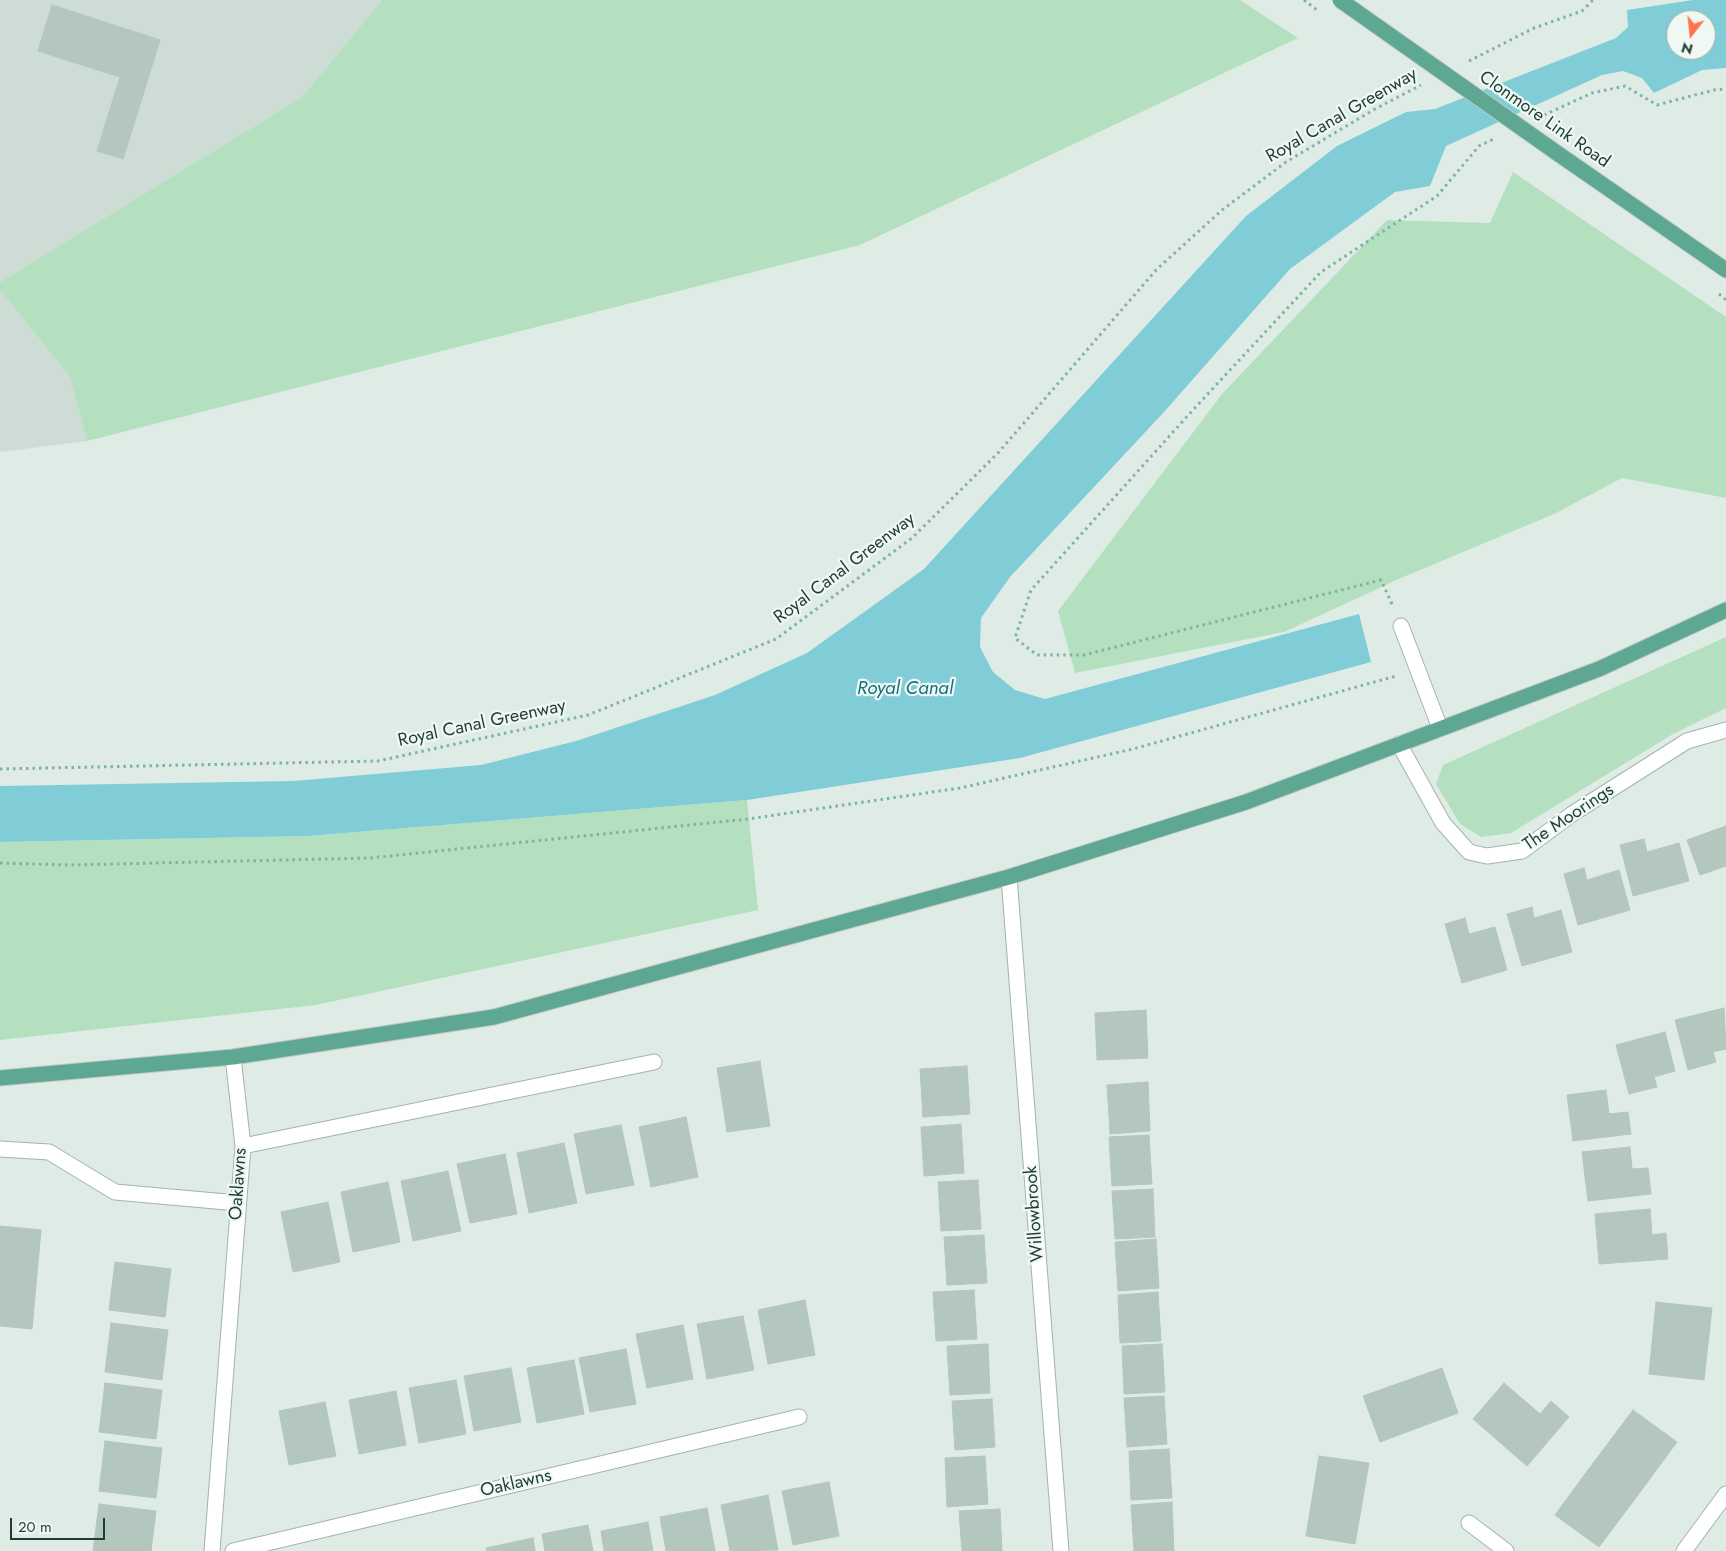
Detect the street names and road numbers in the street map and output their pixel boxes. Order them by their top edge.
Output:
street label: Royal Canal Greenway [1263,64,1421,168]
street label: Clonmore Link Road [1474,67,1614,173]
street label: Royal Canal Greenway [770,509,920,629]
street label: Royal Canal Greenway [396,696,568,752]
street label: The Moorings [1520,780,1618,856]
street label: Oaklawns [226,1147,252,1221]
street label: Willowbrook [1021,1165,1049,1263]
street label: Oaklawns [478,1465,554,1503]

